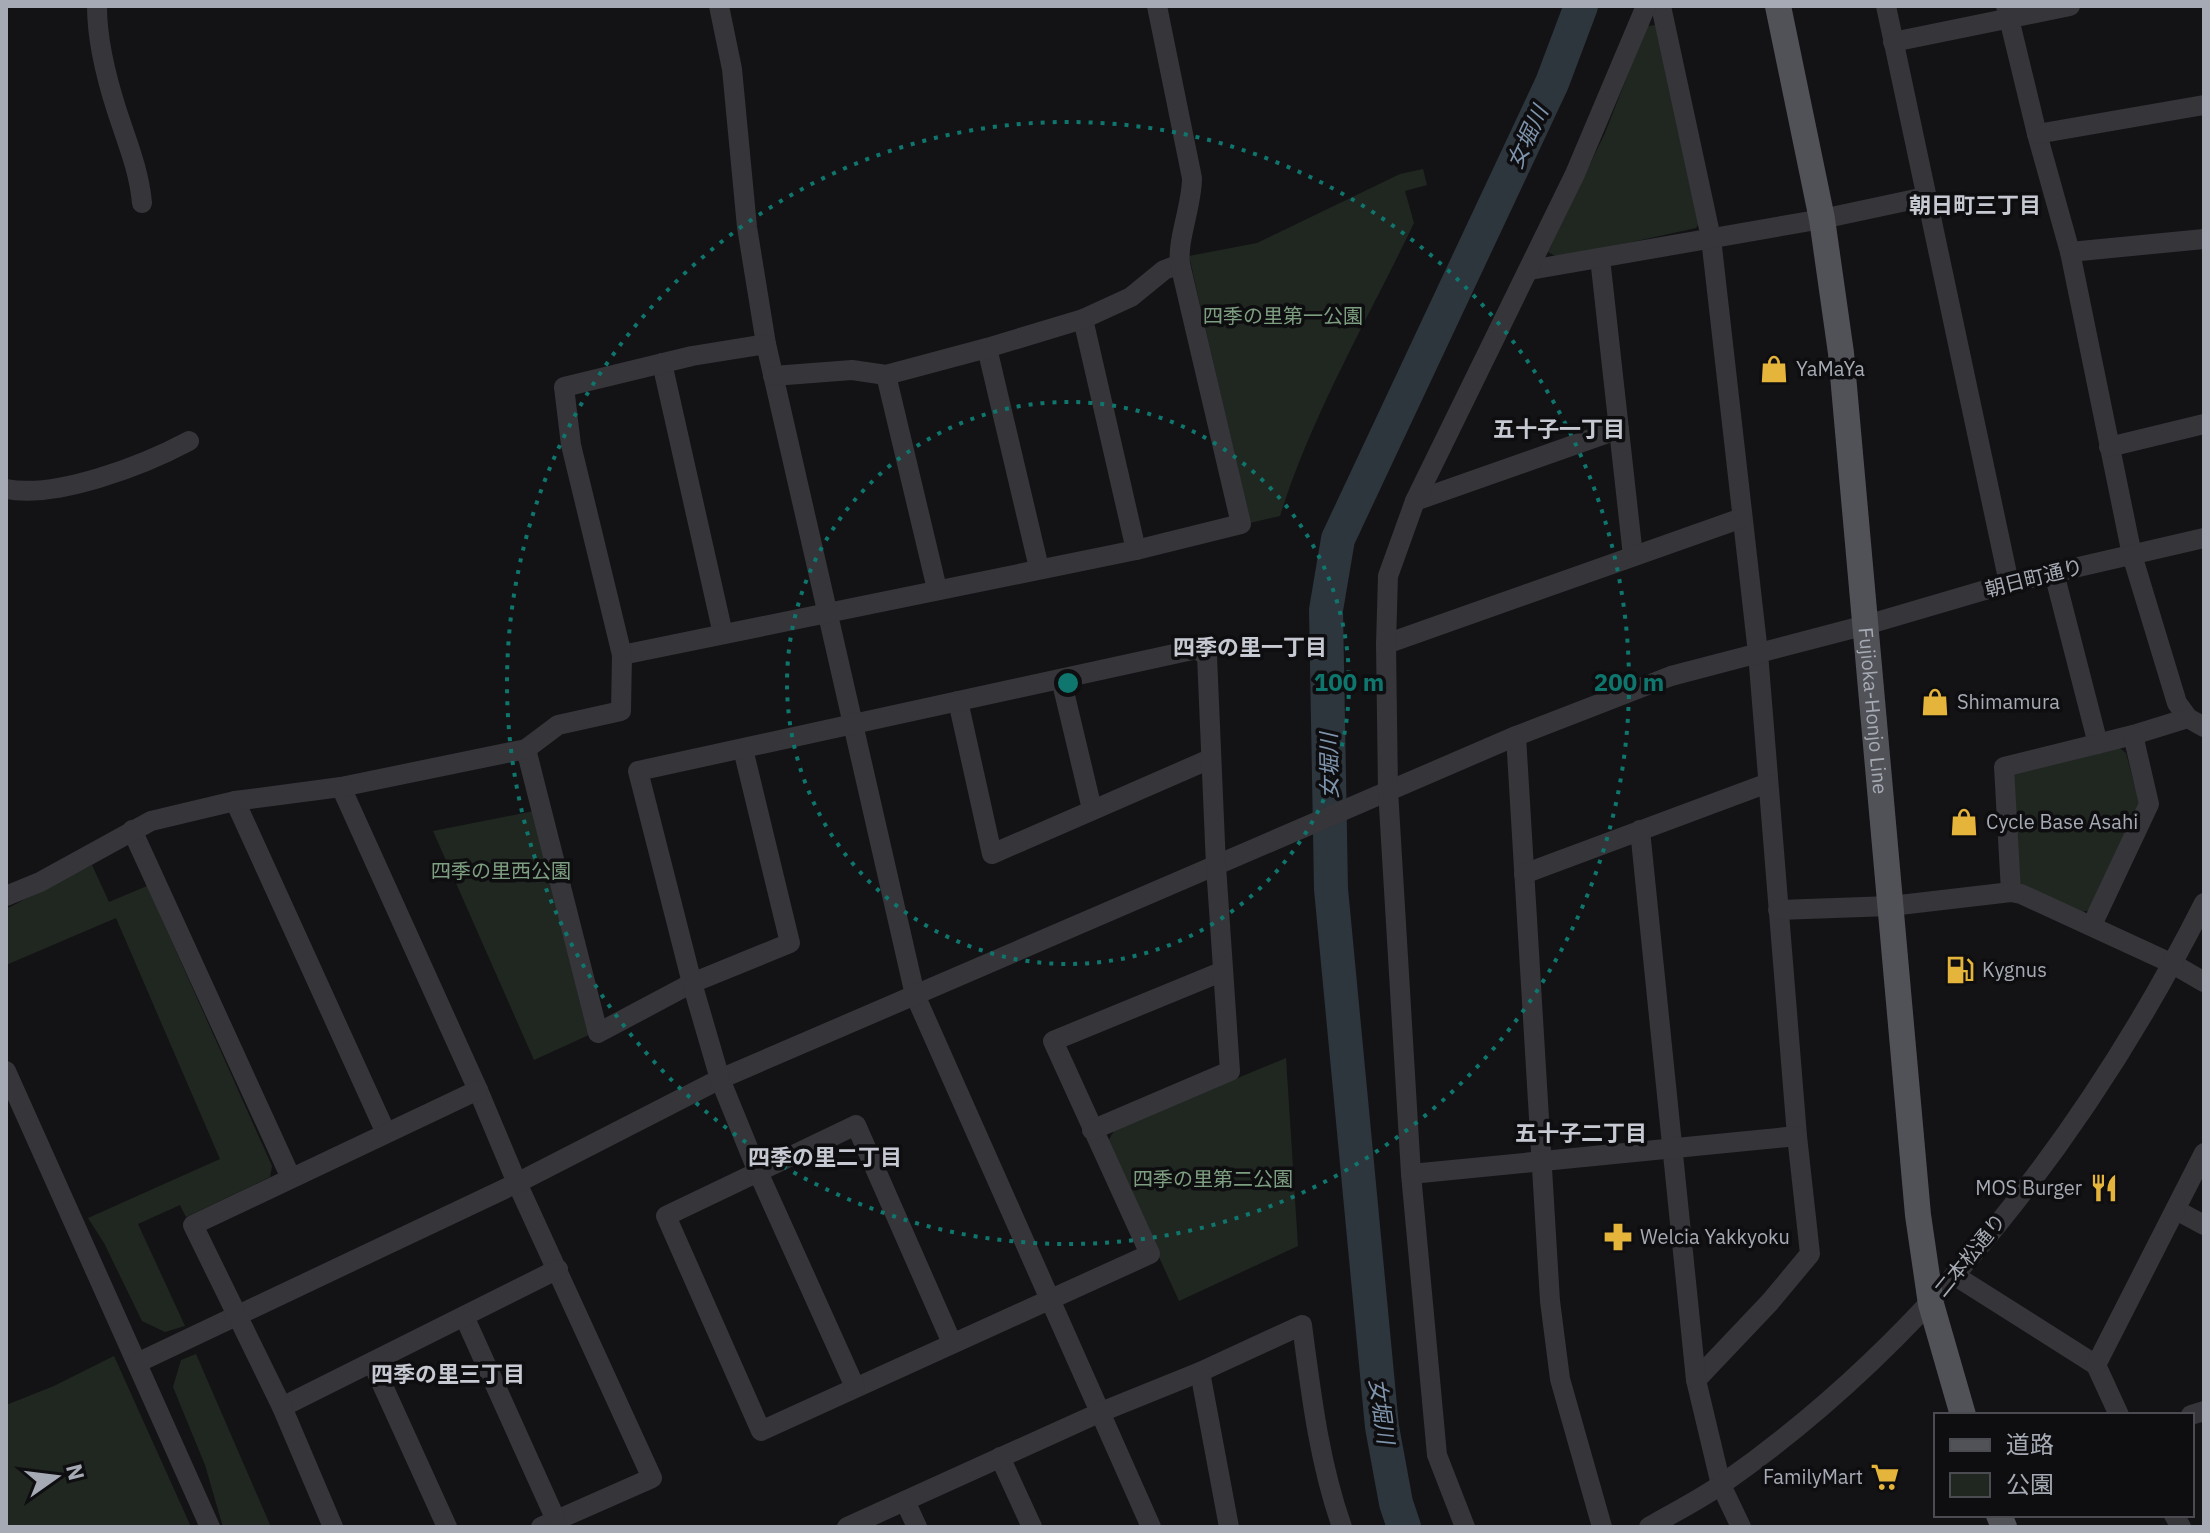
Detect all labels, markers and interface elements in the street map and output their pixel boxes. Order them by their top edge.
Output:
water label: 女堀川 [1499,99,1554,173]
district label: 朝日町三丁目 [1909,190,2041,219]
park label: 四季の里第一公園 [1203,302,1363,329]
shop icon: YaMaYa [1759,354,1789,384]
place label: YaMaYa [1796,355,1865,382]
district label: 五十子一丁目 [1493,414,1625,443]
street label: 朝日町通り [1982,552,2086,603]
street label: Fujioka-Honjo Line [1853,626,1894,795]
district label: 四季の里一丁目 [1173,632,1327,661]
text: 100 m [1314,666,1384,698]
text: 200 m [1594,666,1664,698]
centre of rings [1054,669,1082,697]
shop icon: Shimamura [1920,687,1950,717]
place label: Shimamura [1957,688,2060,715]
water label: 女堀川 [1313,731,1344,799]
shop icon: Cycle Base Asahi [1949,807,1979,837]
place label: Cycle Base Asahi [1986,808,2138,835]
park label: 四季の里西公園 [431,857,571,884]
fuel station icon: Kygnus [1945,955,1975,985]
place label: Kygnus [1982,956,2047,983]
district label: 五十子二丁目 [1515,1118,1647,1147]
district label: 四季の里二丁目 [748,1142,902,1171]
park label: 四季の里第二公園 [1133,1165,1293,1192]
restaurant icon: MOS Burger [2089,1173,2119,1203]
place label: MOS Burger [1975,1174,2082,1201]
street label: 二本松通り [1928,1207,2012,1302]
pharmacy icon: Welcia Yakkyoku [1603,1222,1633,1252]
place label: Welcia Yakkyoku [1640,1223,1790,1250]
district label: 四季の里三丁目 [371,1359,525,1388]
water label: 女堀川 [1364,1376,1402,1448]
legend [1934,1413,2194,1517]
text: 道路 [2006,1428,2054,1460]
north arrow [16,1437,96,1517]
text: N [60,1461,92,1483]
supermarket icon: FamilyMart [1870,1462,1900,1492]
place label: FamilyMart [1763,1463,1863,1490]
text: 公園 [2006,1468,2054,1500]

